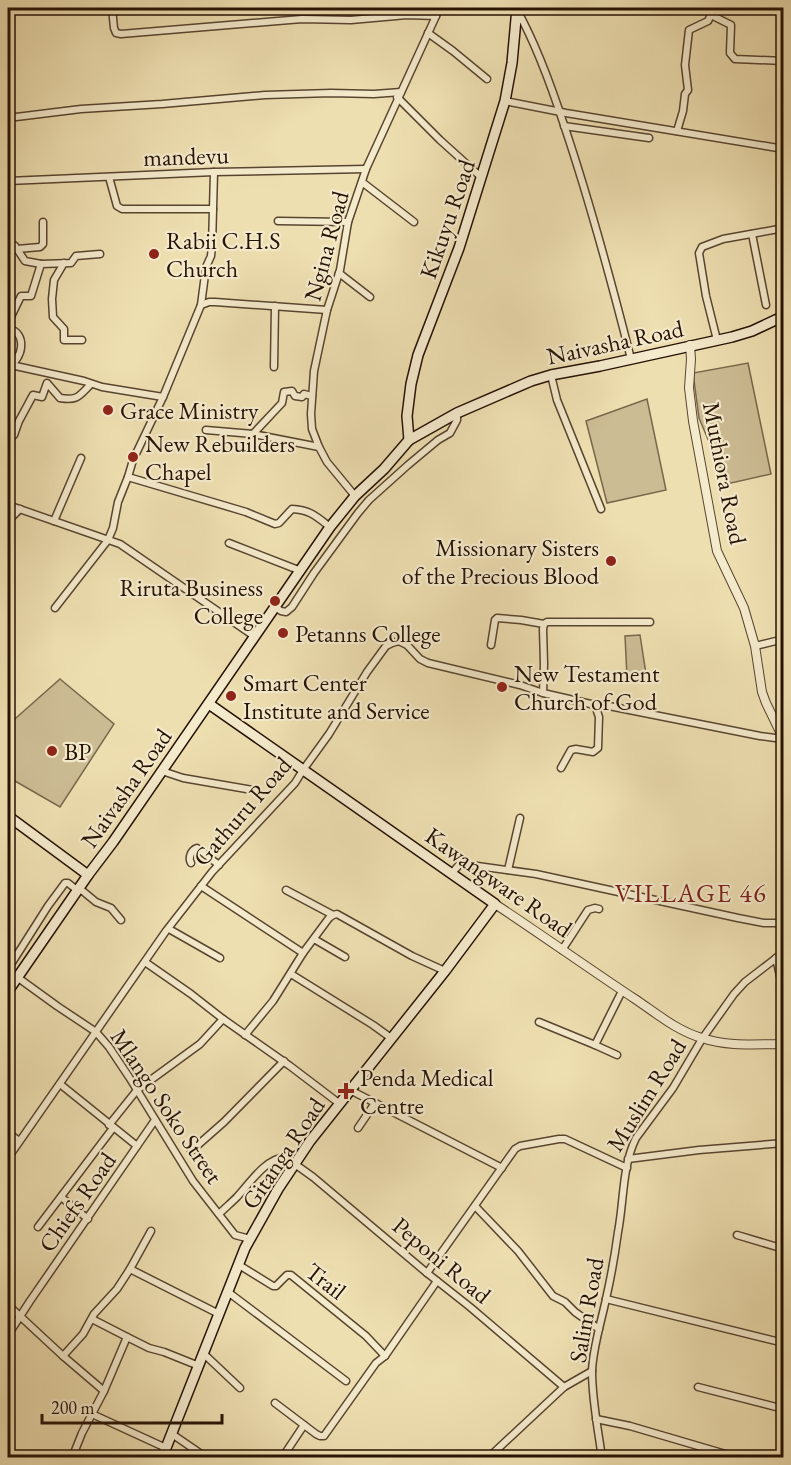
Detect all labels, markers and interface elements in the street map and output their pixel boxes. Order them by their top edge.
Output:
street label: mandevu [143,139,230,173]
street label: Kikuyu Road [412,154,482,283]
street label: Ngina Road [296,187,356,304]
place label: Rabii C.H.S Church [166,225,280,284]
marker: Rabii C.H.S Church [147,247,161,261]
street label: Naivasha Road [544,312,687,372]
place label: Grace Ministry [120,395,259,426]
street label: Muthiora Road [696,399,754,548]
marker: Grace Ministry [101,403,115,417]
place label: New Rebuilders Chapel [145,428,295,487]
marker: New Rebuilders Chapel [126,450,140,464]
place label: Missionary Sisters of the Precious Blood [402,532,600,591]
marker: Missionary Sisters of the Precious Blood [604,554,618,568]
place label: Riruta Business College [120,572,263,631]
marker: Riruta Business College [268,594,282,608]
place label: Petanns College [295,618,441,649]
marker: Petanns College [276,626,290,640]
place label: New Testament Church of God [514,658,660,717]
place label: Smart Center Institute and Service [243,667,430,726]
marker: New Testament Church of God [495,680,509,694]
marker: Smart Center Institute and Service [224,689,238,703]
street label: Naivasha Road [73,722,179,854]
place label: BP [64,736,91,767]
marker: BP [45,744,59,758]
street label: Gathuru Road [186,749,299,872]
street label: Kawangware Road [420,820,579,945]
district label: VILLAGE 46 [615,876,767,910]
street label: Mlango Soko Street [104,1023,230,1190]
street label: Muslim Road [599,1032,693,1157]
place label: Penda Medical Centre [360,1062,494,1121]
marker: Penda Medical Centre [337,1082,355,1100]
street label: Gitanga Road [234,1090,332,1215]
street label: Chiefs Road [31,1145,123,1258]
street label: Peponi Road [386,1210,498,1311]
street label: Salim Road [562,1254,611,1365]
street label: Trail [300,1256,353,1307]
scale bar [42,1387,222,1425]
text: 200 m [51,1396,95,1419]

